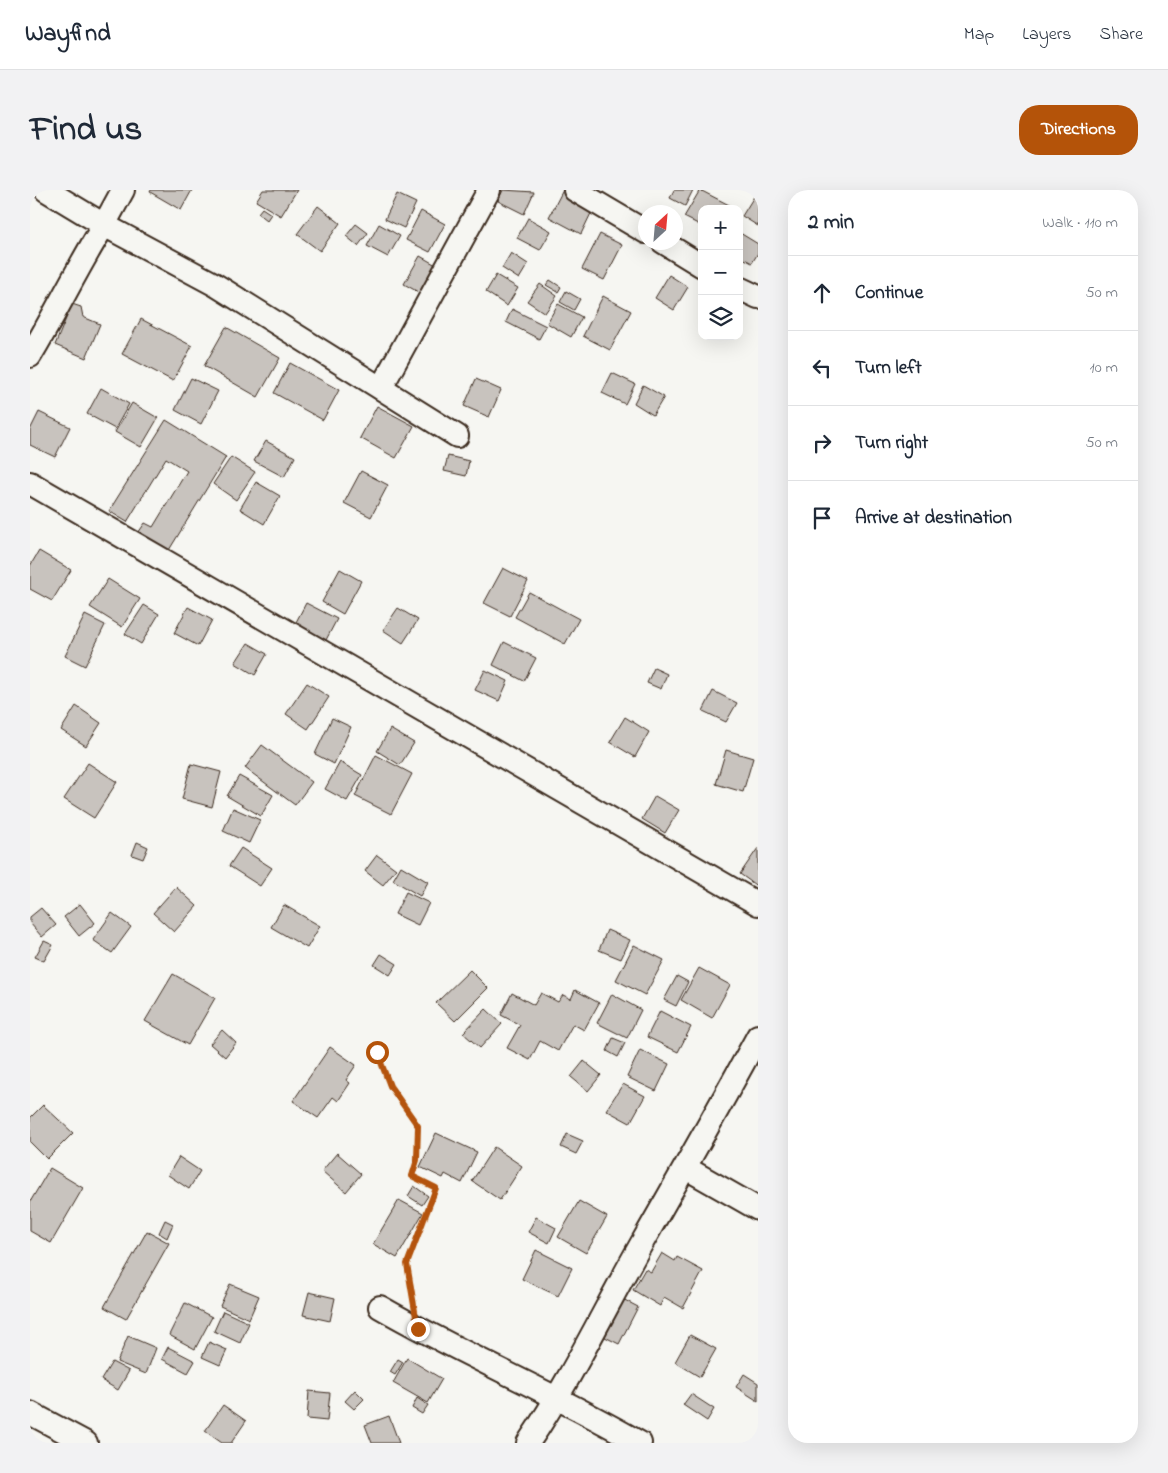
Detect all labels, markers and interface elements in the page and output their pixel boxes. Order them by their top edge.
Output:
text: Wayfind [25,17,111,52]
text: Map [964,22,994,48]
text: Layers [1022,22,1072,48]
text: Share [1100,22,1143,48]
text: Find us [30,105,142,156]
button: Directions [1019,105,1138,155]
north arrow [638,205,683,250]
map controls [698,205,743,340]
button: + [698,205,743,250]
text: 2 min [808,208,854,238]
text: Walk · 110 m [1042,211,1118,235]
button: − [698,250,743,295]
icon: ahead [808,279,836,307]
text: Continue [855,280,923,307]
text: 50 m [1086,281,1118,305]
button: layers [698,295,743,340]
icon: left [808,354,836,382]
text: Turn left [855,355,922,382]
text: 10 m [1090,356,1118,380]
icon: right [808,429,836,457]
text: Turn right [855,430,928,457]
text: 50 m [1086,431,1118,455]
icon: arrive [808,504,836,532]
text: Arrive at destination [855,505,1012,532]
route start [366,1041,389,1064]
route end [407,1318,430,1341]

